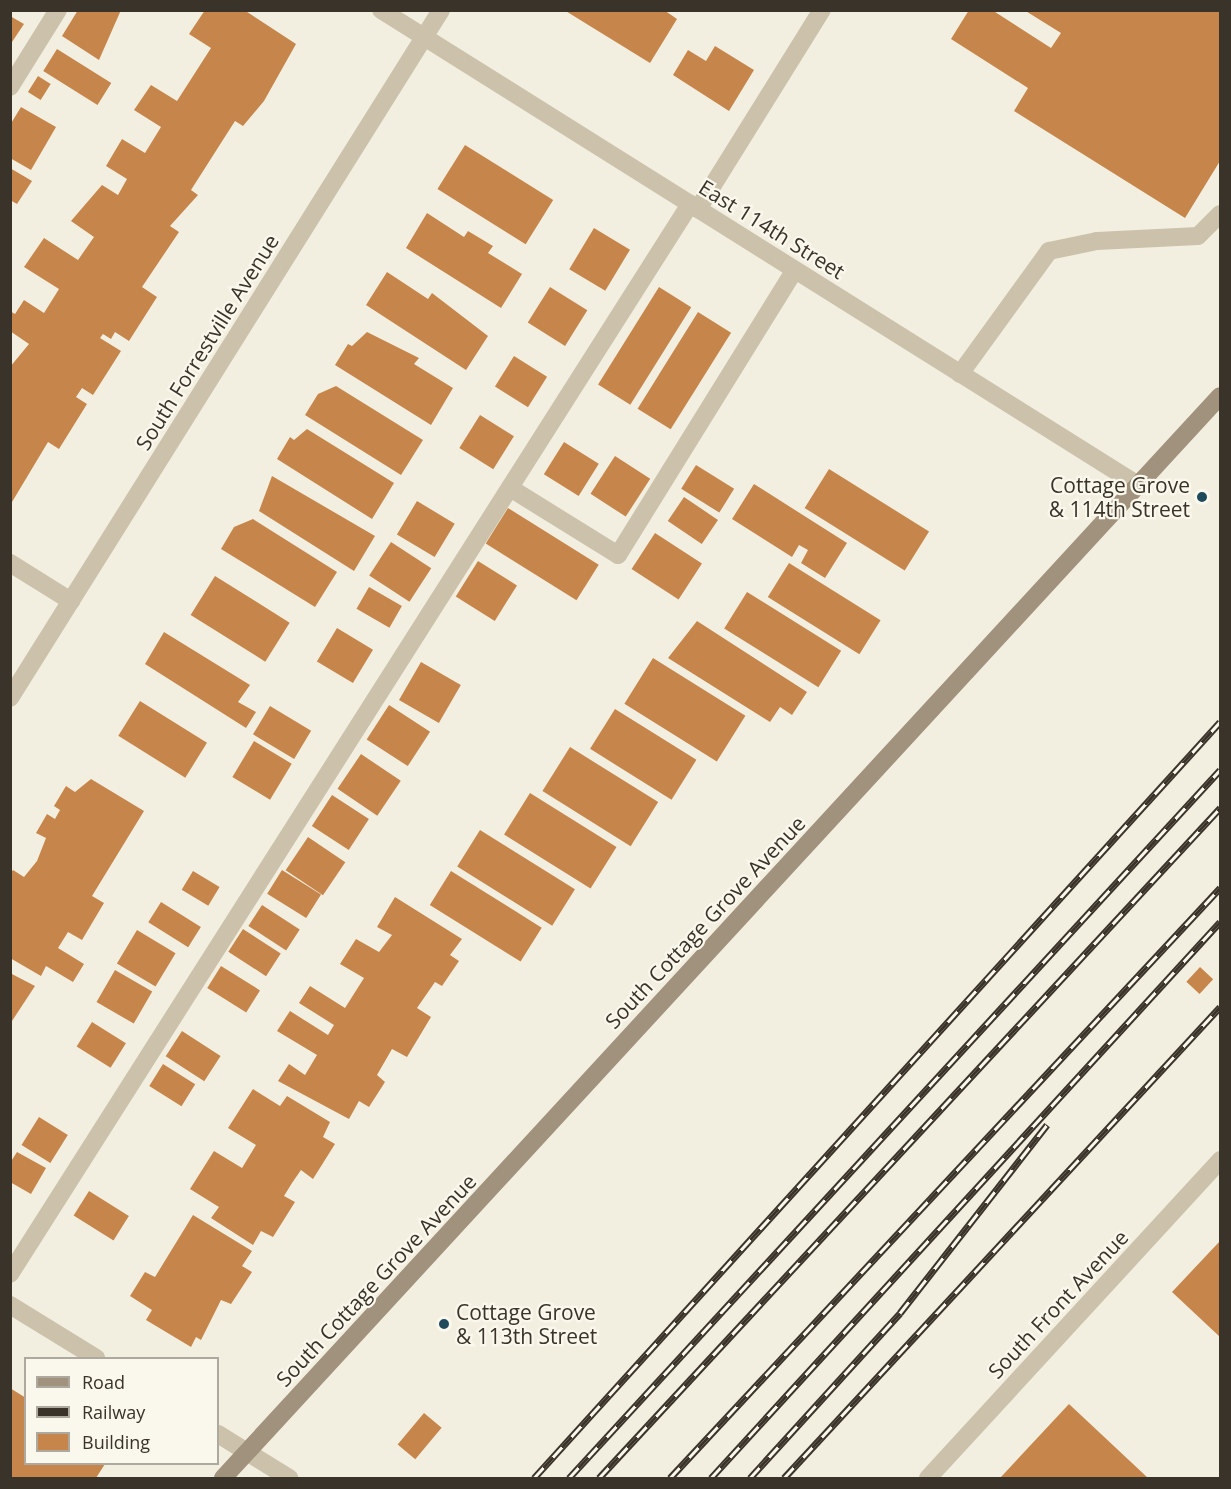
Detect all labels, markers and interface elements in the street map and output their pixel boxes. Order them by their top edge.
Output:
street label: East 114th Street [695,174,849,284]
street label: South Forrestville Avenue [130,230,284,454]
place label: Cottage Grove & 114th Street [1049,472,1190,522]
marker: Cottage Grove & 114th Street [1195,490,1209,504]
street label: South Cottage Grove Avenue [600,811,810,1033]
street label: South Cottage Grove Avenue [271,1169,481,1391]
street label: South Front Avenue [983,1225,1133,1383]
place label: Cottage Grove & 113th Street [456,1299,597,1349]
marker: Cottage Grove & 113th Street [437,1317,451,1331]
legend [24,1357,219,1465]
text: Road [82,1370,125,1394]
text: Railway [82,1400,145,1424]
text: Building [82,1430,150,1454]

